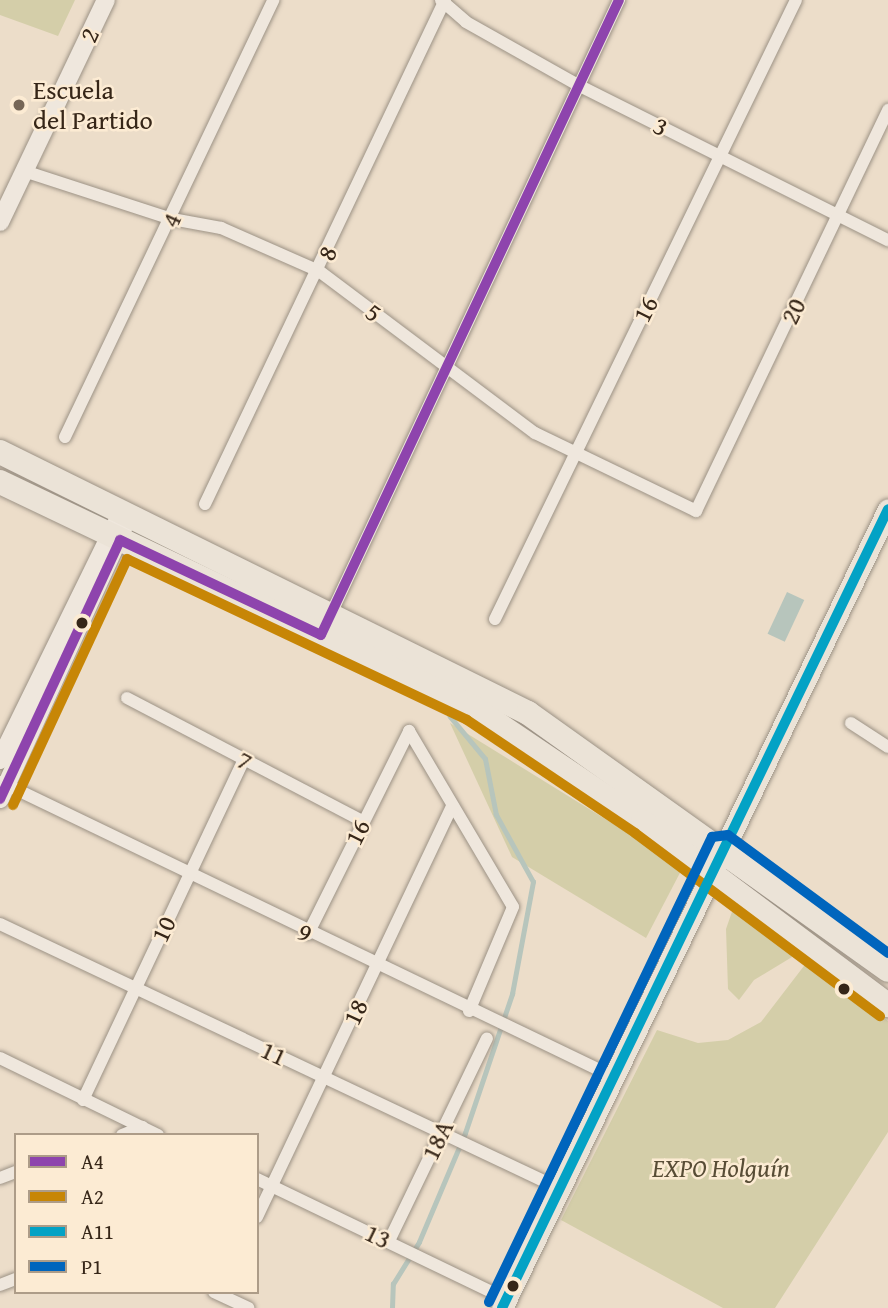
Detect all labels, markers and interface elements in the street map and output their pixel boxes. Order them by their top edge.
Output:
street label: 2 [72,23,106,47]
place label: Escuela del Partido [33,74,153,136]
marker: Escuela del Partido [11,97,27,113]
street label: 3 [648,109,674,143]
street label: 4 [154,208,188,232]
street label: 8 [310,241,344,265]
street label: 16 [625,291,665,327]
street label: 20 [773,293,813,329]
street label: 5 [360,296,388,328]
unlabelled marker [75,616,89,630]
street label: 7 [232,743,258,777]
street label: 16 [337,814,377,850]
street label: 10 [144,911,182,947]
street label: 9 [293,915,317,949]
unlabelled marker [837,982,851,996]
street label: 18 [336,994,374,1030]
street label: 11 [256,1034,292,1072]
street label: 18A [414,1115,460,1165]
legend [14,1133,259,1294]
text: A4 [81,1146,104,1177]
park label: EXPO Holguín [652,1152,790,1184]
text: A2 [81,1181,104,1212]
text: A11 [81,1216,114,1247]
street label: 13 [360,1216,396,1256]
text: P1 [81,1251,102,1282]
unlabelled marker [506,1279,520,1293]

